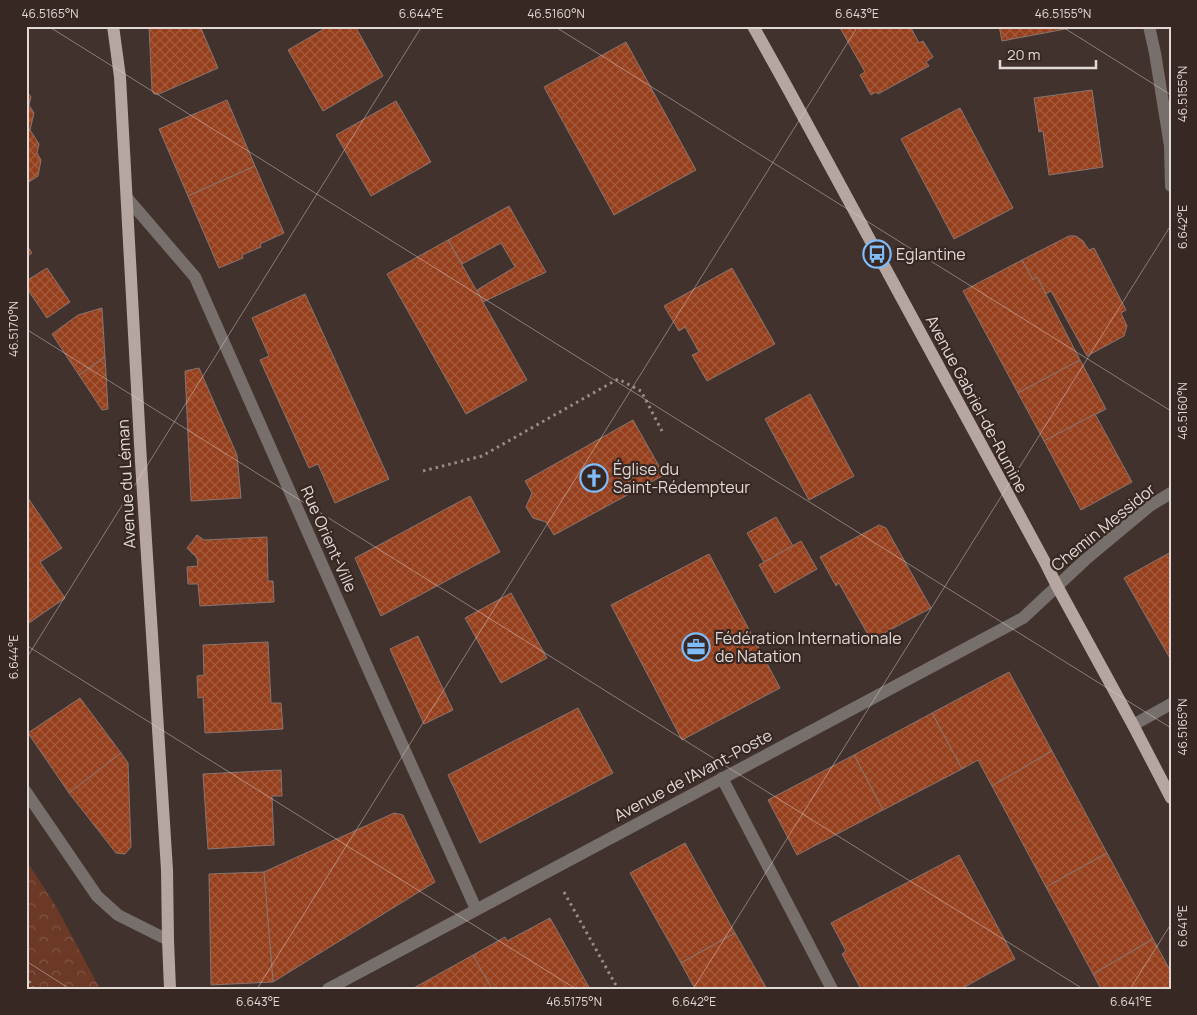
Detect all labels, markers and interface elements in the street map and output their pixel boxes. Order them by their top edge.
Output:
text: 46.5165°N [21,5,79,22]
text: 6.644°E [399,5,443,22]
text: 46.5160°N [527,5,585,22]
text: 6.643°E [835,5,879,22]
text: 46.5155°N [1035,5,1091,22]
scale bar [1000,38,1096,70]
text: 20 m [1007,44,1040,65]
text: 46.5155°N [1174,66,1191,122]
text: 6.642°E [1174,205,1191,249]
bus stop icon: Eglantine [862,239,892,269]
place label: Eglantine [896,243,966,265]
text: 46.5170°N [5,301,22,357]
street label: Avenue Gabriel-de-Rumine [921,311,1033,497]
text: 46.5160°N [1174,382,1191,440]
street label: Avenue du Léman [112,419,140,549]
place label: Église du Saint-Rédempteur [613,458,750,498]
church icon: Église du Saint-Rédempteur [579,463,609,493]
street label: Chemin Messidor [1046,478,1160,576]
street label: Rue Orient-Ville [296,482,362,596]
place label: Fédération Internationale de Natation [715,627,902,667]
office icon: Fédération Internationale de Natation [681,632,711,662]
text: 6.644°E [5,635,22,679]
text: 46.5165°N [1174,698,1191,756]
street label: Avenue de l'Avant-Poste [610,724,776,826]
text: 6.641°E [1174,905,1191,947]
text: 6.643°E [236,993,280,1010]
text: 46.5175°N [546,993,602,1010]
text: 6.642°E [672,993,716,1010]
text: 6.641°E [1110,993,1152,1010]

